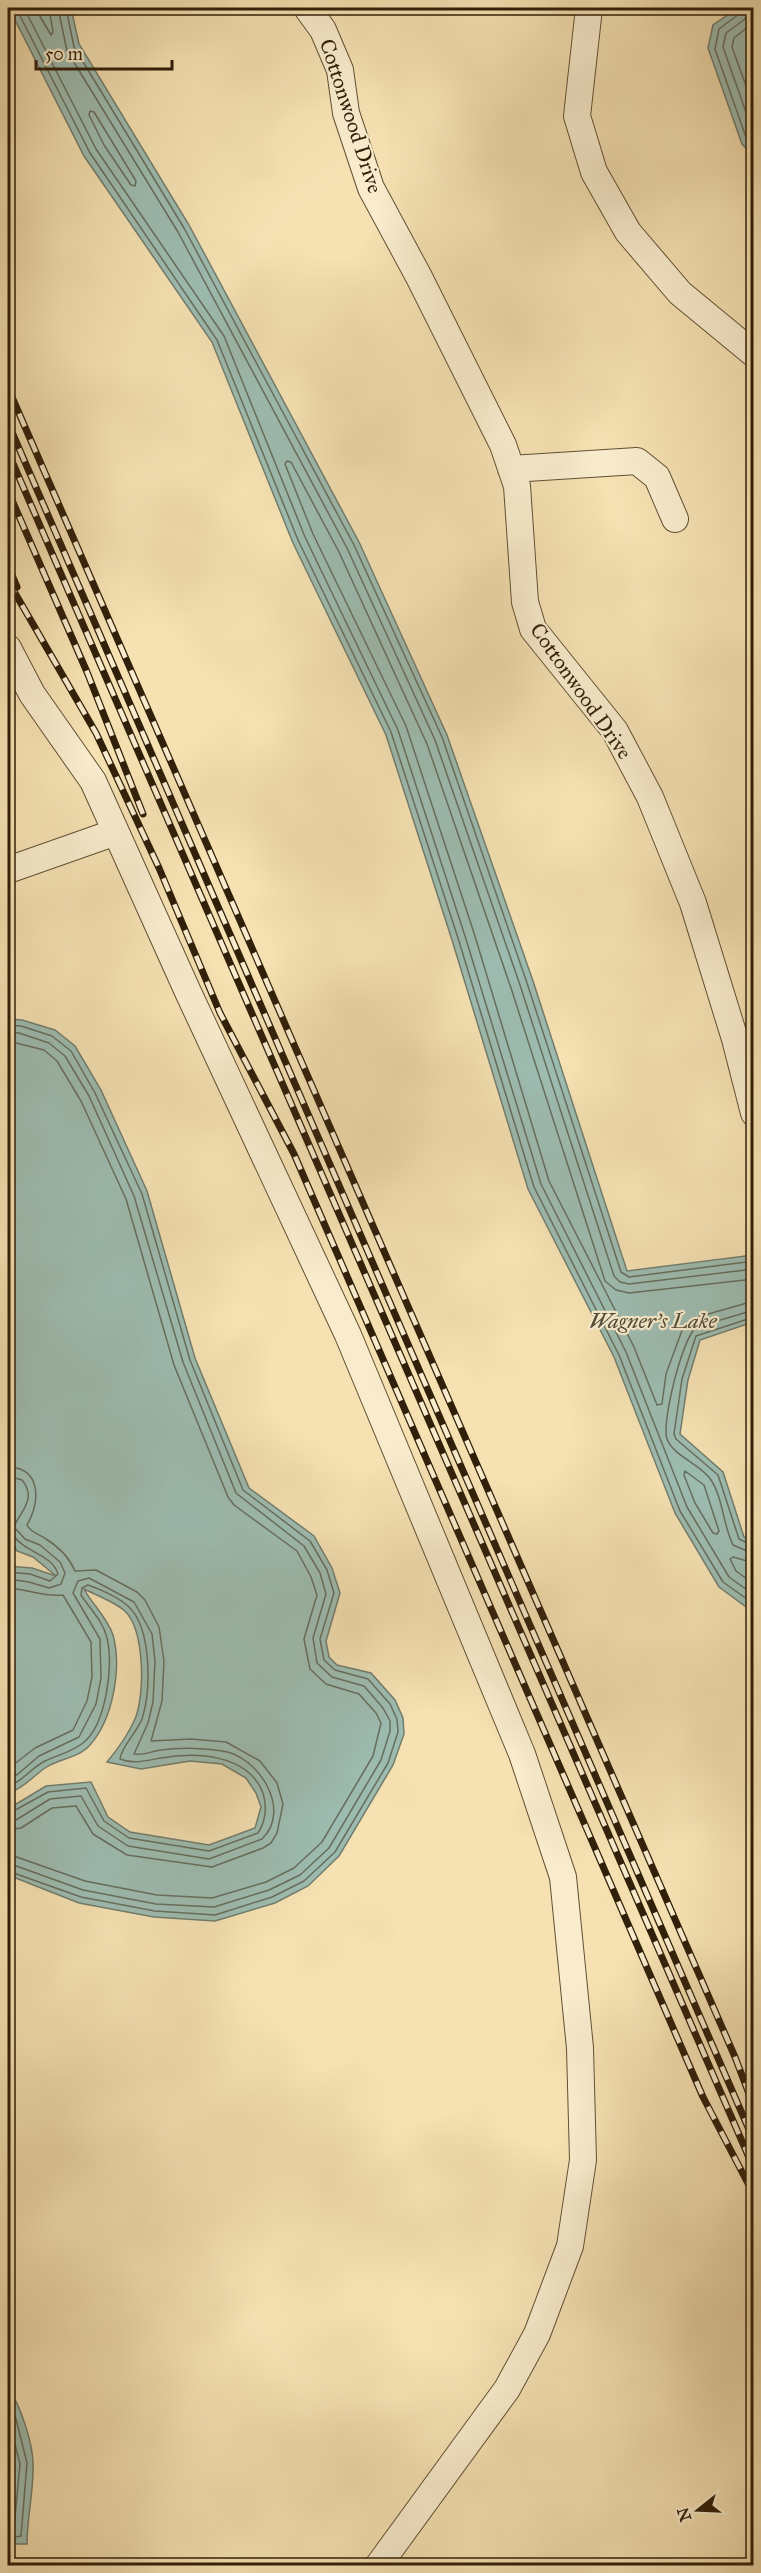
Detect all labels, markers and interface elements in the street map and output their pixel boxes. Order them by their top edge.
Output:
scale bar [36,33,172,71]
street label: Cottonwood Drive [314,36,388,197]
text: 50 m [45,43,83,65]
street label: Cottonwood Drive [524,618,638,764]
water label: Wagner's Lake [589,1307,718,1334]
north arrow [668,2480,728,2540]
text: N [673,2505,695,2524]

